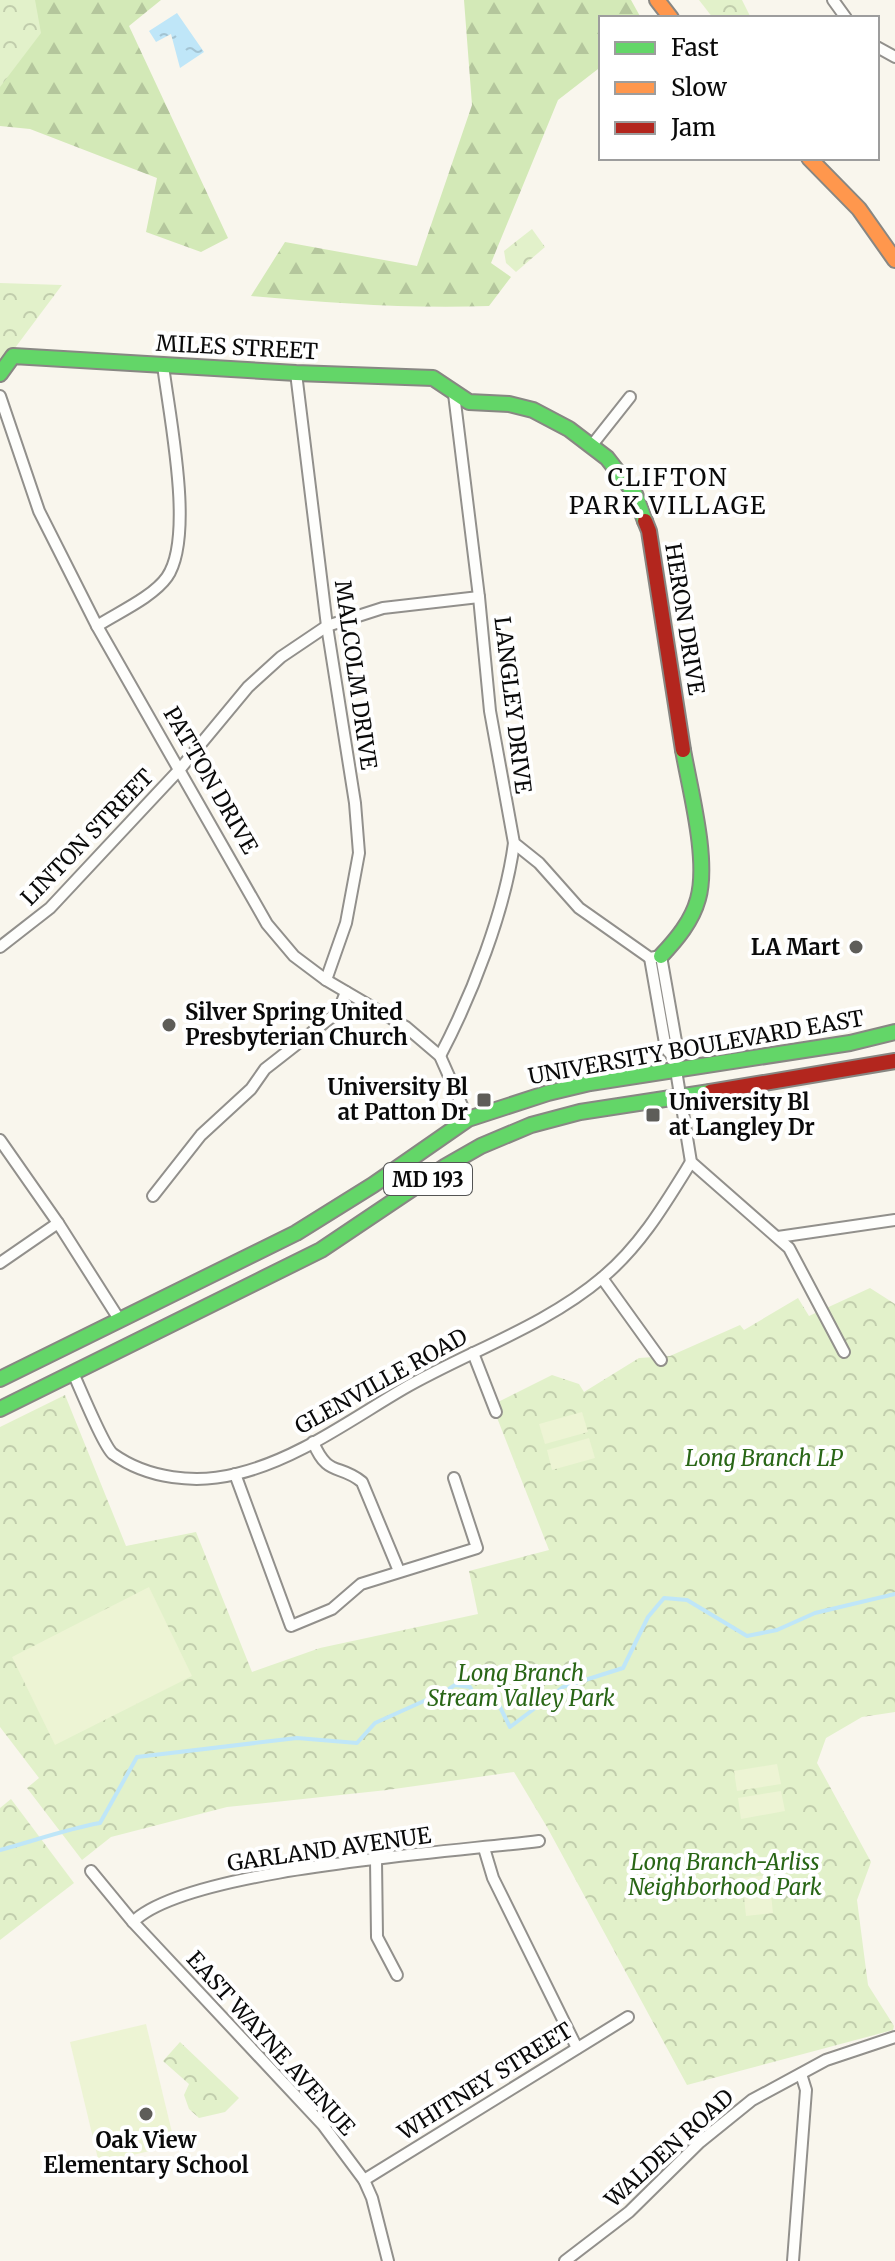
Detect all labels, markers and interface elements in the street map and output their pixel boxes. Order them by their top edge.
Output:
legend [599,16,879,160]
text: Fast [671,32,719,63]
text: Slow [671,72,727,103]
text: Jam [670,112,716,143]
street label: MILES STREET [155,329,319,365]
district label: CLIFTON PARK VILLAGE [569,462,767,521]
street label: HERON DRIVE [659,541,711,697]
street label: MALCOLM DRIVE [329,579,383,772]
street label: LANGLEY DRIVE [488,615,538,795]
street label: PATTON DRIVE [158,702,264,859]
street label: LINTON STREET [15,763,159,911]
place label: LA Mart [751,933,840,961]
marker: LA Mart [847,938,865,956]
place label: Silver Spring United Presbyterian Church [185,998,408,1051]
street label: UNIVERSITY BOULEVARD EAST [526,1004,866,1090]
marker: Silver Spring United Presbyterian Church [160,1016,178,1034]
place label: University Bl at Patton Dr [328,1073,468,1126]
place label: University Bl at Langley Dr [669,1088,815,1141]
marker: University Bl at Patton Dr [475,1091,493,1109]
marker: University Bl at Langley Dr [644,1106,662,1124]
road number: MD 193 [384,1163,472,1195]
street label: GLENVILLE ROAD [290,1322,472,1440]
park label: Long Branch LP [685,1444,843,1472]
park label: Long Branch Stream Valley Park [427,1659,615,1712]
street label: GARLAND AVENUE [225,1821,433,1877]
park label: Long Branch-Arliss Neighborhood Park [628,1848,822,1901]
street label: EAST WAYNE AVENUE [181,1945,361,2141]
street label: WHITNEY STREET [392,2016,577,2147]
street label: WALDEN ROAD [598,2083,739,2214]
marker: Oak View Elementary School [137,2105,155,2123]
place label: Oak View Elementary School [43,2126,249,2179]

